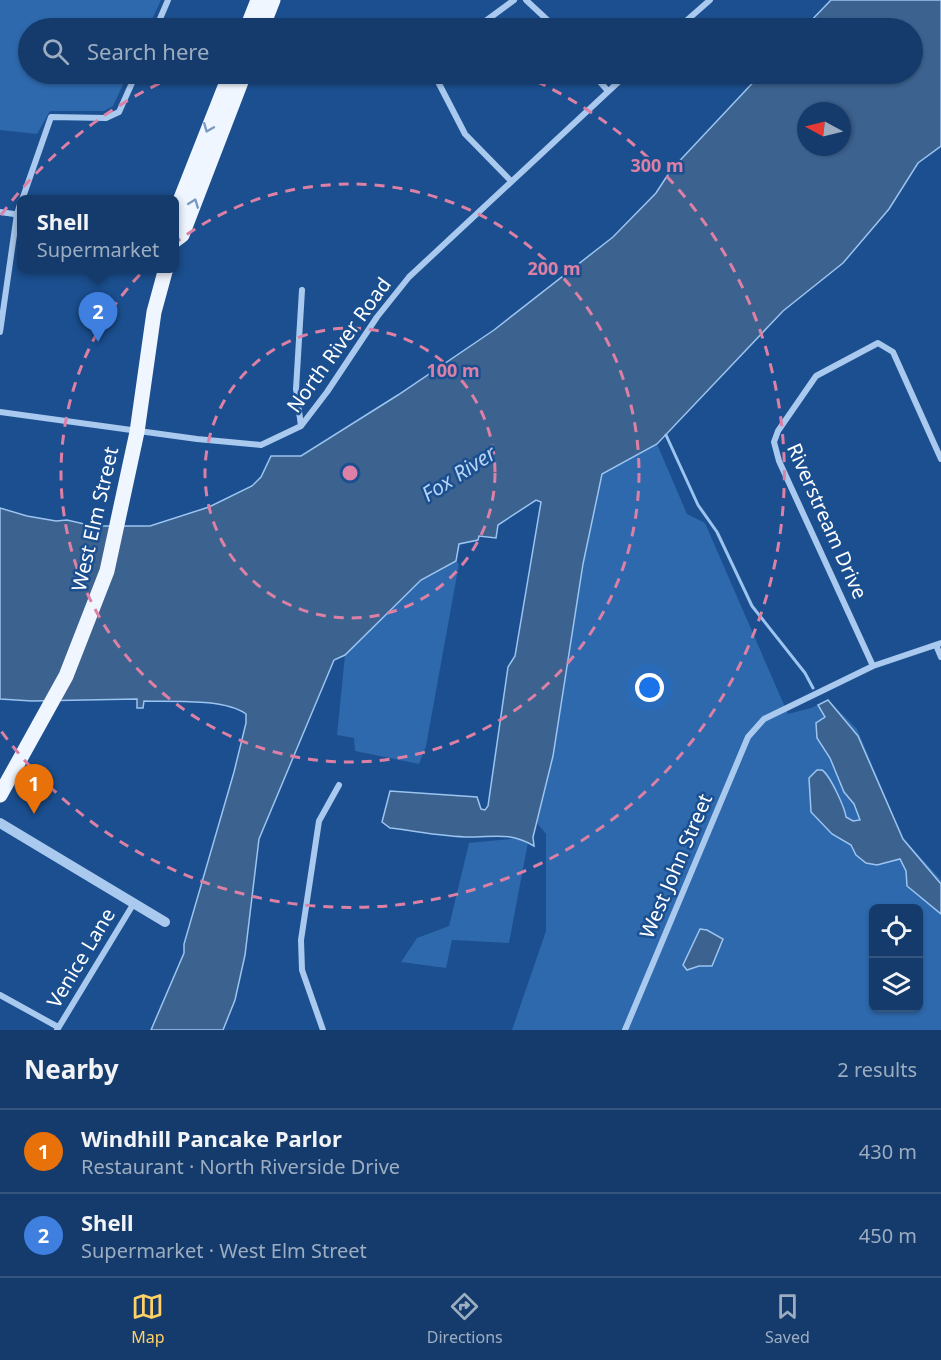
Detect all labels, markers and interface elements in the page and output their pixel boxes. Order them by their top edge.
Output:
search box [18,18,923,84]
icon: search [39,35,72,68]
text: Search here [87,36,209,66]
north arrow [797,102,851,156]
one-way arrow [203,122,215,133]
text: 300 m [630,153,684,177]
popup [17,195,179,273]
one-way arrow [186,198,199,209]
text: Shell [37,206,89,236]
text: Supermarket [37,236,159,263]
text: 200 m [527,256,581,280]
street label: North River Road [280,272,397,418]
pin: 2 [78,292,118,342]
text: 100 m [426,358,480,382]
water label: Fox River [416,438,502,508]
street label: Riverstream Drive [781,439,874,603]
street label: West Elm Street [65,444,124,594]
centre of rings [340,463,360,483]
your location [635,673,664,702]
pin: 1 [15,764,54,814]
street label: West John Street [633,789,718,942]
street label: Venice Lane [40,903,121,1013]
map controls [869,904,923,1012]
button: locate [869,904,923,958]
button: layers [869,958,923,1012]
text: Nearby [24,1051,119,1087]
text: 2 results [837,1056,917,1083]
text: Windhill Pancake Parlor [81,1123,342,1153]
text: 1 [38,1138,49,1165]
text: 430 m [859,1138,917,1165]
text: Restaurant · North Riverside Drive [81,1153,400,1180]
text: Shell [81,1207,134,1237]
text: 2 [38,1222,49,1249]
text: 450 m [859,1222,917,1249]
text: Supermarket · West Elm Street [81,1237,367,1264]
tab: Map [131,1290,164,1348]
tab: Directions [427,1290,503,1348]
tab: Saved [765,1290,810,1348]

